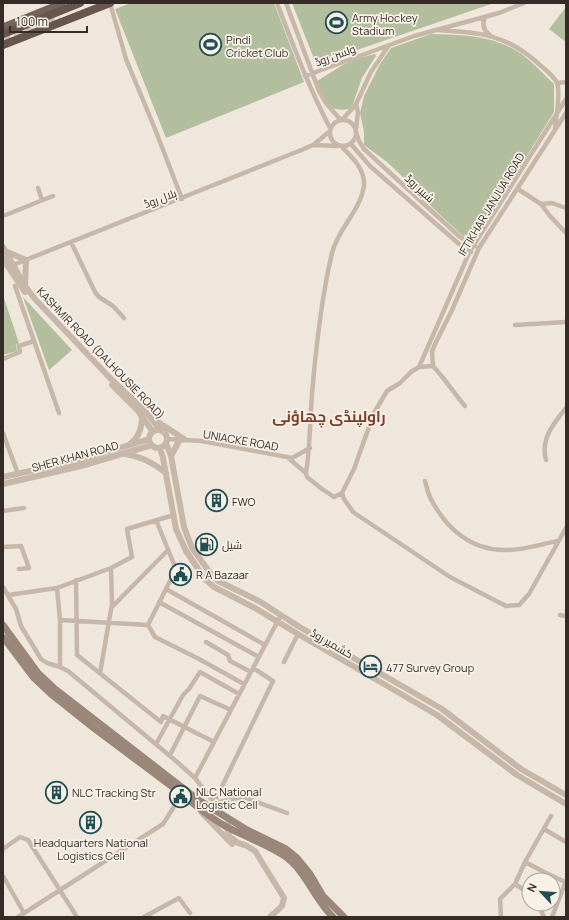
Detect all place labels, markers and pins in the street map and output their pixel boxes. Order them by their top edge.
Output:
sports icon: Army Hockey Stadium [324,10,350,36]
place label: Army Hockey Stadium [352,10,418,38]
sports icon: Pindi Cricket Club [197,32,223,58]
place label: Pindi Cricket Club [226,32,289,60]
building icon: FWO [204,488,230,514]
place label: FWO [232,494,256,509]
fuel station icon: شیل [193,531,219,557]
place label: شیل [222,537,242,552]
public building icon: R A Bazaar [167,561,193,587]
place label: R A Bazaar [196,567,249,582]
hotel icon: 477 Survey Group [357,654,383,680]
place label: 477 Survey Group [386,660,475,675]
building icon: NLC Tracking Str [44,779,70,805]
public building icon: NLC National Logistic Cell [167,784,193,810]
place label: NLC National Logistic Cell [196,784,262,812]
place label: NLC Tracking Str [72,785,156,800]
building icon: Headquarters National Logistics Cell [78,809,104,835]
place label: Headquarters National Logistics Cell [34,835,148,863]

